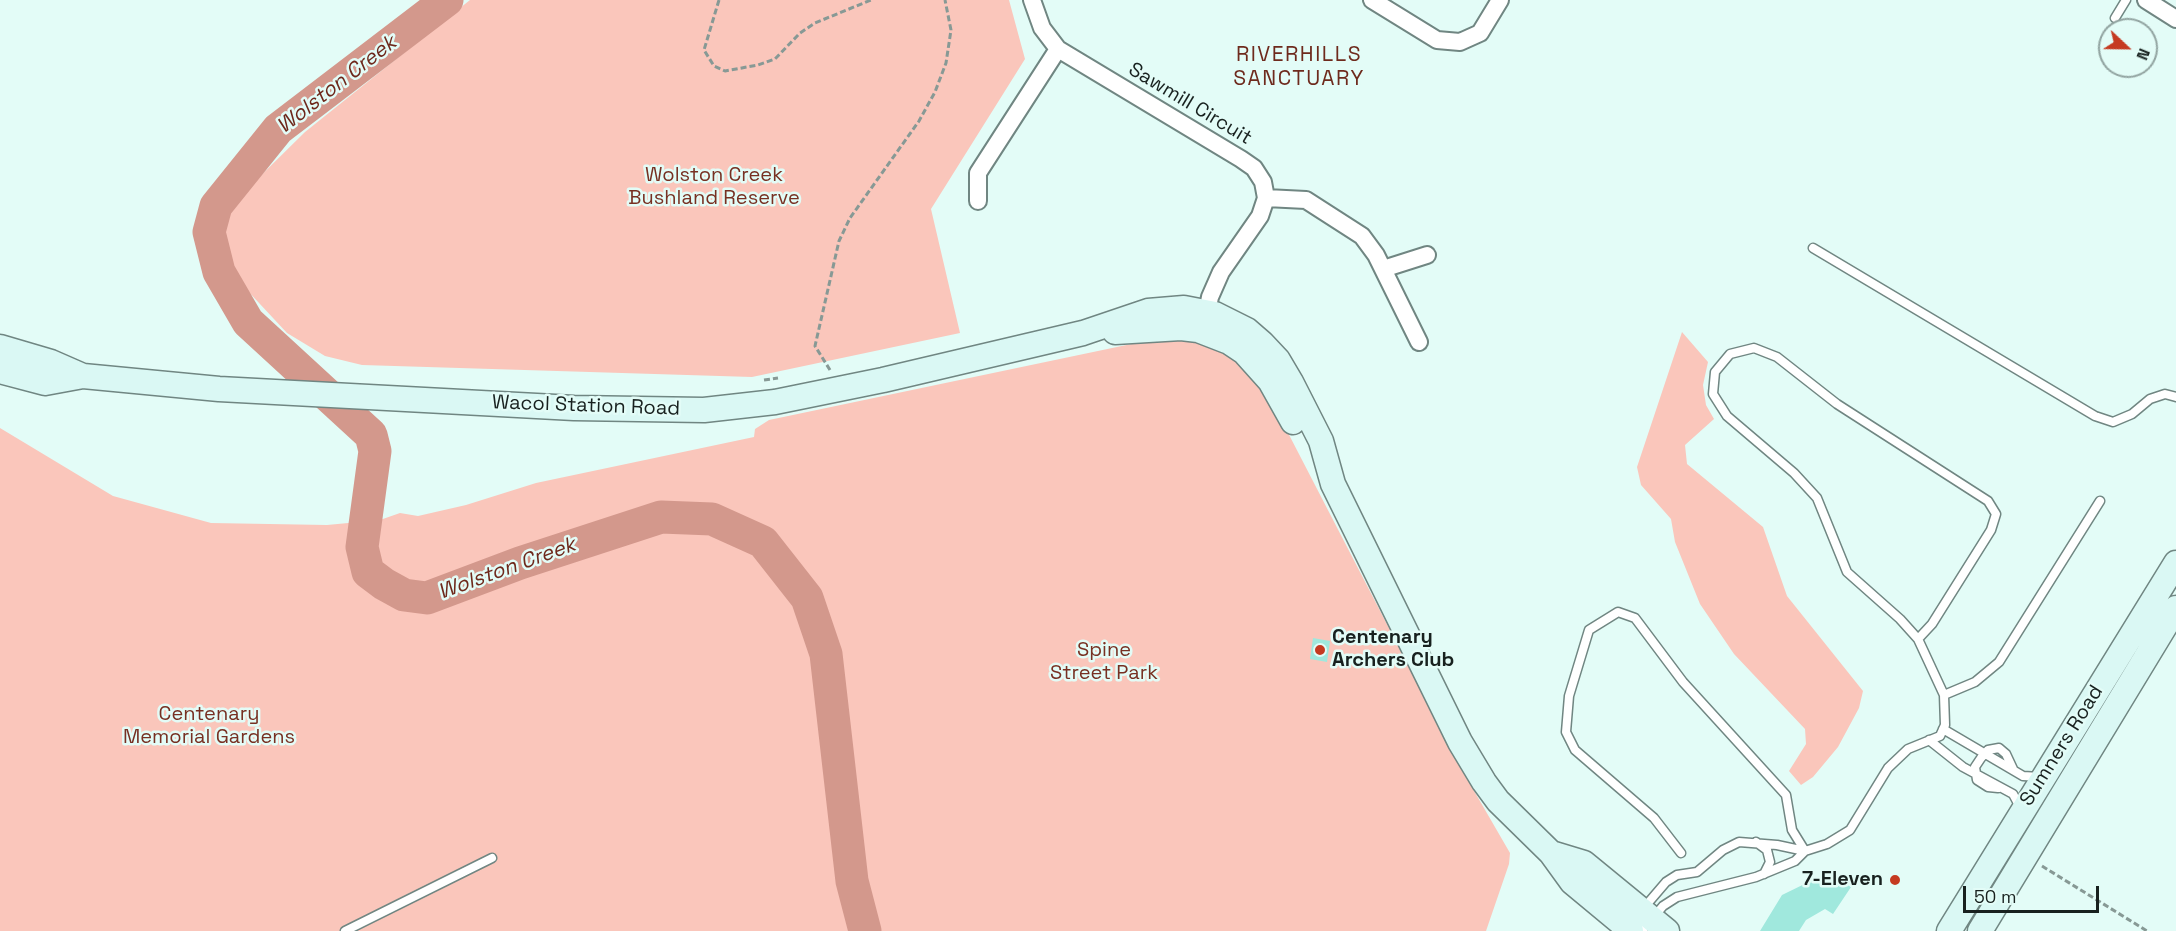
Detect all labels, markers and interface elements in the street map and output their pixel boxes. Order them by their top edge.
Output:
north arrow [2098,18,2158,78]
water label: Wolston Creek [272,31,402,139]
district label: RIVERHILLS SANCTUARY [1233,42,1365,92]
text: N [2132,45,2155,63]
street label: Sawmill Circuit [1124,58,1256,150]
park label: Wolston Creek Bushland Reserve [628,164,800,211]
street label: Wacol Station Road [492,391,680,421]
water label: Wolston Creek [435,532,579,606]
place label: Centenary Archers Club [1332,626,1454,673]
park label: Spine Street Park [1050,639,1158,686]
marker: Centenary Archers Club [1313,643,1327,657]
street label: Sumners Road [2015,681,2109,811]
park label: Centenary Memorial Gardens [123,703,295,750]
place label: 7-Eleven [1802,868,1883,892]
marker: 7-Eleven [1888,873,1902,887]
scale bar [1966,874,2102,912]
text: 50 m [1974,885,2016,908]

